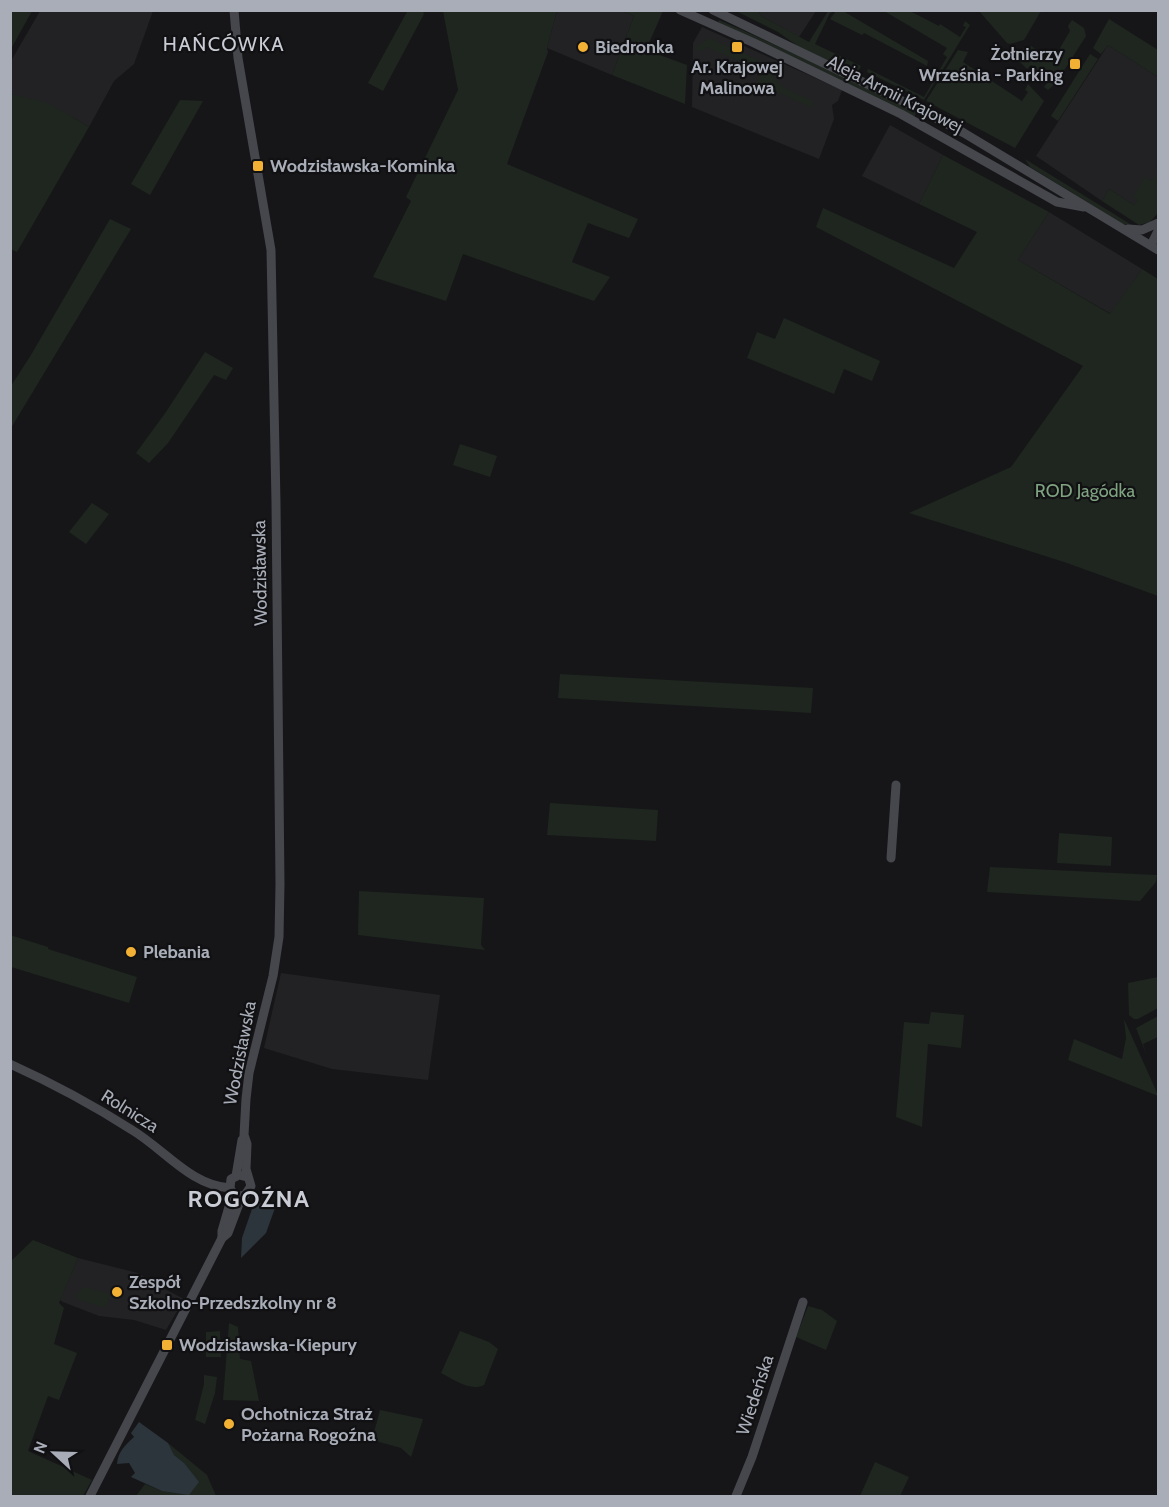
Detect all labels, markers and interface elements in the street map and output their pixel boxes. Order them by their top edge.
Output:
district label: HAŃCÓWKA [163,32,285,56]
place label: Biedronka [595,36,674,58]
marker: Biedronka [576,40,590,54]
marker: Ar. Krajowej Malinowa [730,40,744,54]
place label: Żołnierzy Września - Parking [919,43,1063,86]
street label: Aleja Armii Krajowej [824,50,966,138]
place label: Ar. Krajowej Malinowa [691,56,783,99]
marker: Żołnierzy Września - Parking [1068,57,1082,71]
place label: Wodzisławska-Kominka [270,155,455,177]
marker: Wodzisławska-Kominka [251,159,265,173]
park label: ROD Jagódka [1035,480,1136,502]
street label: Wodzisławska [248,520,272,626]
place label: Plebania [143,941,210,963]
marker: Plebania [124,945,138,959]
street label: Wodzisławska [219,999,261,1107]
street label: Rolnicza [97,1085,163,1137]
district label: ROGOŹNA [187,1184,311,1213]
place label: Zespół Szkolno-Przedszkolny nr 8 [129,1271,337,1314]
marker: Zespół Szkolno-Przedszkolny nr 8 [110,1285,124,1299]
place label: Wodzisławska-Kiepury [179,1334,357,1356]
marker: Wodzisławska-Kiepury [160,1338,174,1352]
street label: Wiedeńska [732,1352,778,1438]
place label: Ochotnicza Straż Pożarna Rogoźna [241,1403,376,1446]
marker: Ochotnicza Straż Pożarna Rogoźna [222,1417,236,1431]
north arrow [24,1423,84,1483]
text: N [30,1439,51,1456]

